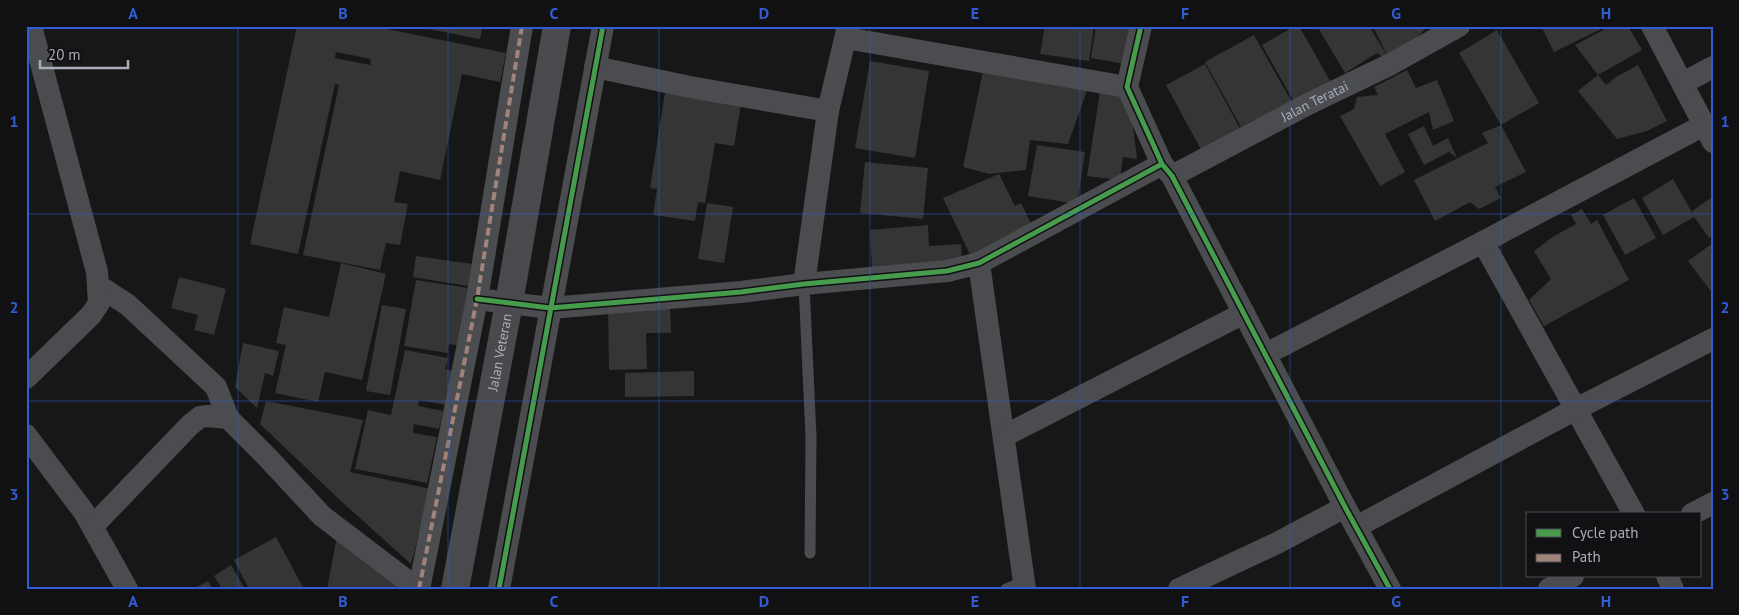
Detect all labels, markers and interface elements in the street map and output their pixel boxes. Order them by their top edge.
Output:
text: A [128,3,138,23]
text: B [338,3,348,23]
text: C [550,3,559,23]
text: D [759,3,769,23]
text: E [971,3,979,23]
text: F [1181,3,1189,23]
text: G [1391,3,1401,23]
text: H [1601,3,1611,23]
scale bar [40,38,128,70]
text: 20 m [48,45,81,64]
street label: Jalan Teratai [1277,77,1351,126]
text: 1 [9,111,19,131]
text: 1 [1720,111,1730,131]
text: 2 [9,297,19,317]
text: 2 [1720,297,1730,317]
street label: Jalan Veteran [483,312,516,393]
text: 3 [9,484,19,504]
text: 3 [1720,484,1730,504]
legend [1526,512,1702,578]
text: Cycle path [1572,523,1638,542]
text: Path [1572,547,1601,566]
text: A [128,591,138,611]
text: B [338,591,348,611]
text: C [550,591,559,611]
text: D [759,591,769,611]
text: E [971,591,979,611]
text: F [1181,591,1189,611]
text: G [1391,591,1401,611]
text: H [1601,591,1611,611]

